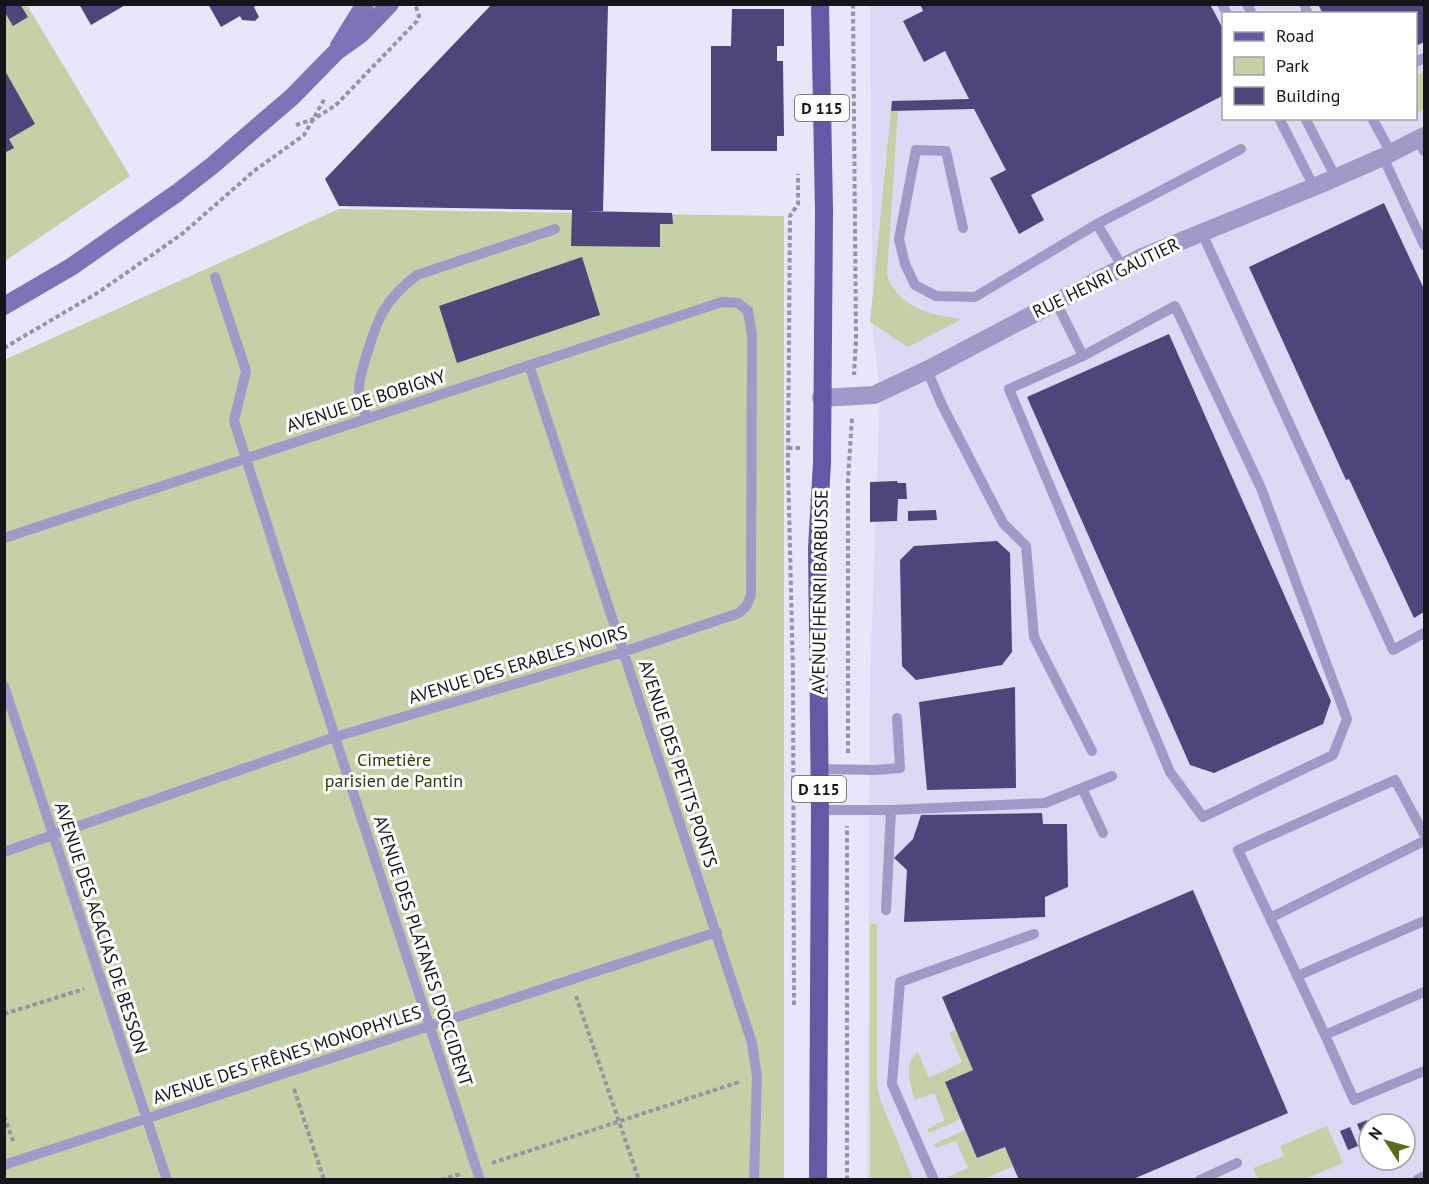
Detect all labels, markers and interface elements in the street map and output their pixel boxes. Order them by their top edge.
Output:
legend [1222,12,1417,120]
text: Road [1276,24,1314,47]
text: Park [1276,54,1309,77]
text: Building [1276,84,1340,107]
road number: D 115 [795,95,849,121]
street label: RUE HENRI GAUTIER [1029,232,1183,323]
street label: AVENUE DE BOBIGNY [283,364,448,437]
street label: AVENUE HENRI BARBUSSE [806,489,833,695]
street label: AVENUE DES ERABLES NOIRS [406,620,630,709]
street label: AVENUE DES PETITS PONTS [634,657,723,870]
park label: Cimetière parisien de Pantin [325,748,463,792]
road number: D 115 [792,776,846,802]
street label: AVENUE DES ACACIAS DE BESSON [50,799,153,1057]
street label: AVENUE DES PLATANES D'OCCIDENT [369,813,478,1089]
street label: AVENUE DES FRÊNES MONOPHYLES [150,1000,424,1109]
north arrow [1357,1112,1417,1172]
text: N [1364,1123,1386,1143]

